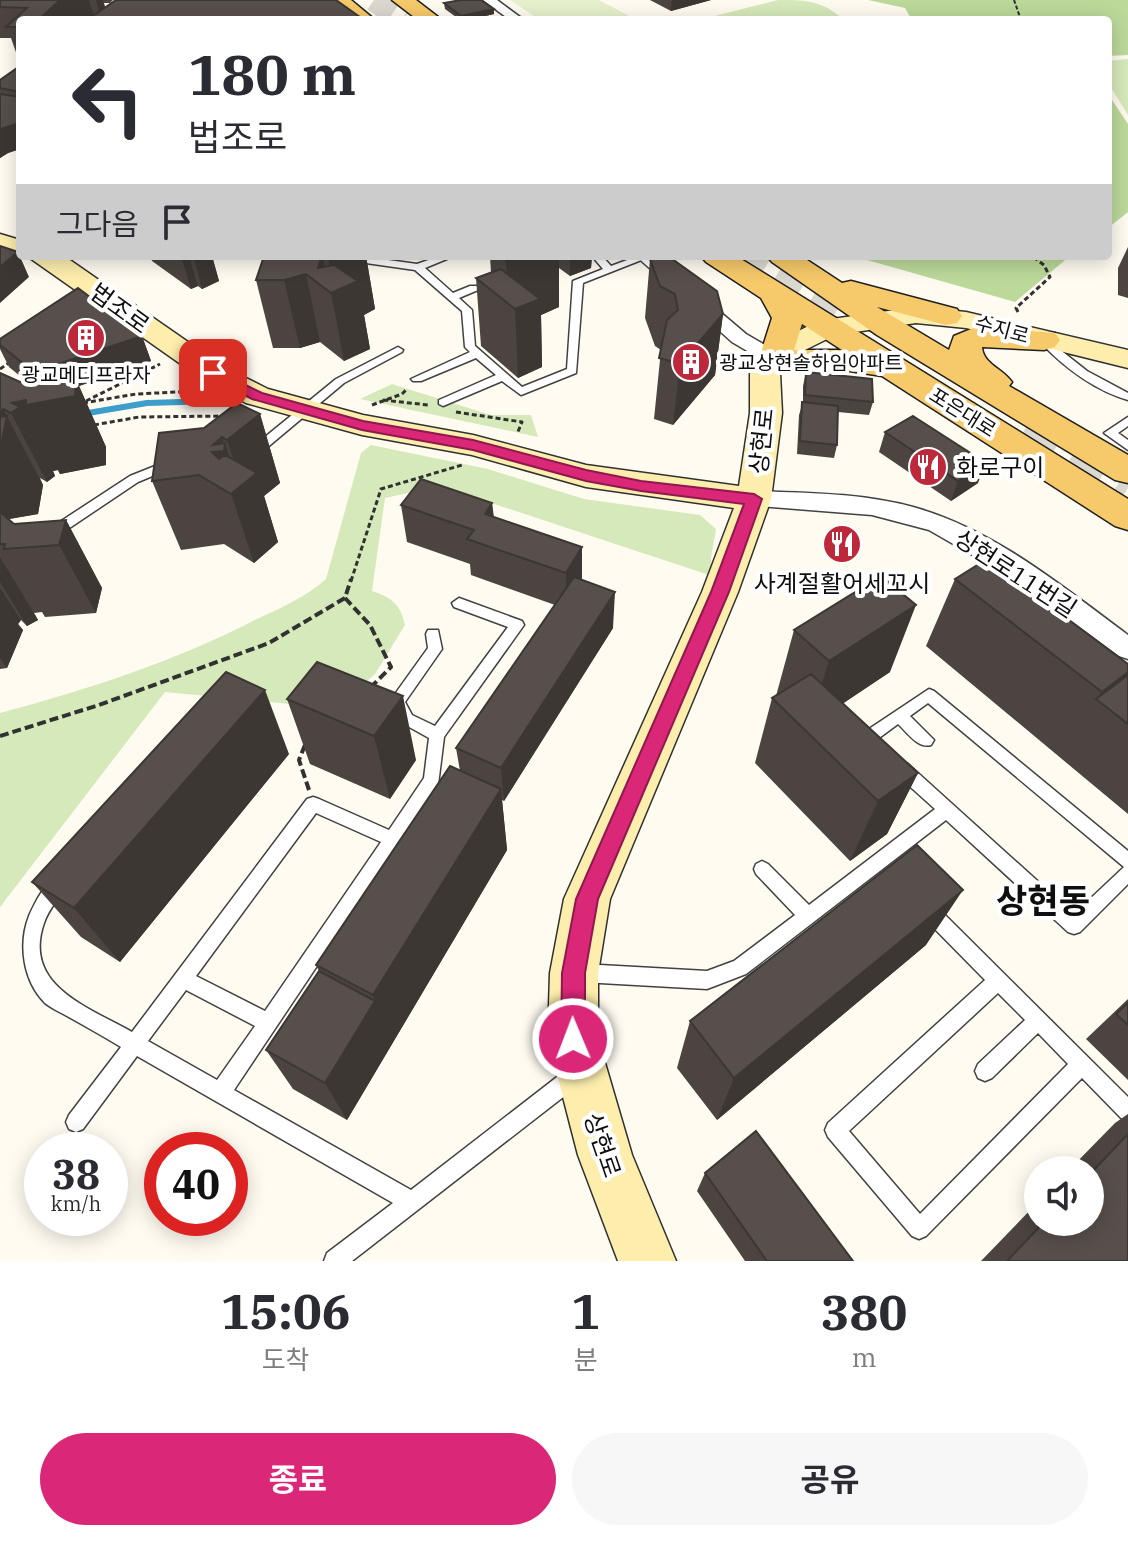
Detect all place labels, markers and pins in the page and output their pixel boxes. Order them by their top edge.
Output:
building icon: 광교메디프라자 [65,317,107,359]
pin [179,339,247,407]
building icon: 광교상현솔하임아파트 [670,341,712,383]
place label: 광교상현솔하임아파트 [719,349,903,376]
place label: 광교메디프라자 [22,361,150,388]
restaurant icon: 화로구이 [907,446,949,488]
place label: 화로구이 [956,451,1044,483]
restaurant icon: 사계절활어세꼬시 [821,523,863,565]
place label: 사계절활어세꼬시 [754,567,930,599]

